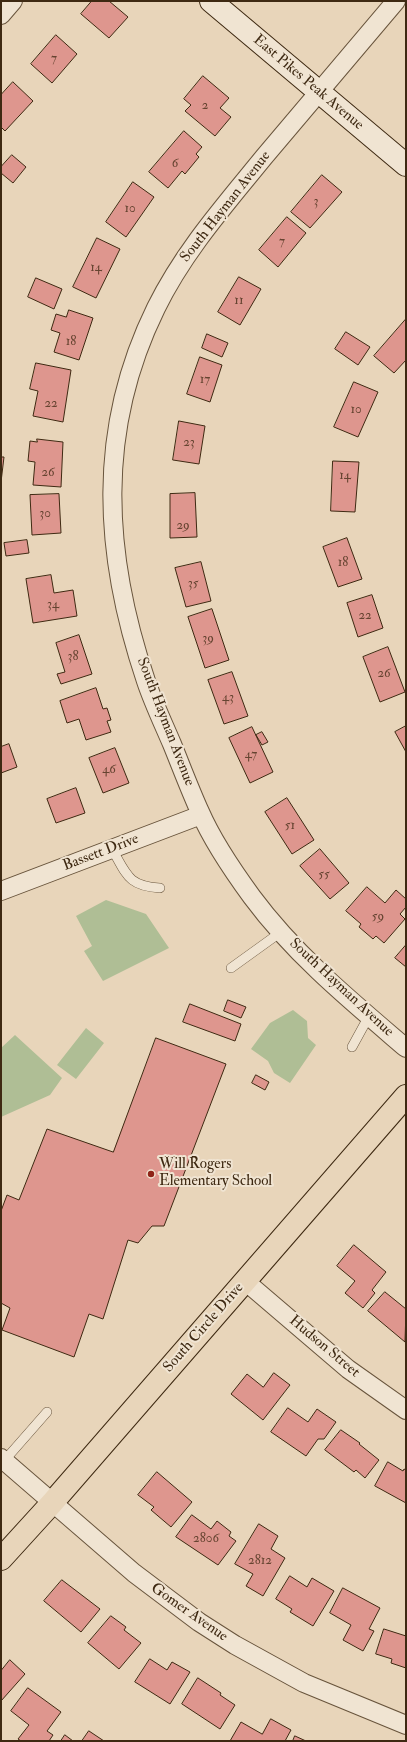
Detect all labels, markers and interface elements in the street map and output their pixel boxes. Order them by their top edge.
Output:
street label: East Pikes Peak Avenue [249,31,367,135]
house number: 7 [51,51,57,67]
house number: 2 [202,98,208,114]
street label: South Hayman Avenue [177,148,275,266]
house number: 6 [172,156,178,172]
house number: 3 [314,194,318,210]
house number: 10 [124,201,136,217]
house number: 7 [279,234,285,250]
house number: 14 [90,260,102,276]
house number: 11 [234,293,244,309]
house number: 18 [66,334,76,350]
house number: 17 [200,372,210,388]
house number: 22 [44,396,58,412]
house number: 10 [350,402,362,418]
house number: 23 [183,435,195,451]
house number: 26 [41,465,55,481]
house number: 14 [339,468,351,484]
house number: 30 [39,506,51,522]
house number: 29 [176,518,190,534]
house number: 18 [338,555,348,571]
house number: 35 [188,576,198,592]
house number: 34 [47,597,59,613]
house number: 22 [358,608,372,624]
house number: 39 [202,631,214,647]
house number: 38 [67,649,79,665]
street label: South Hayman Avenue [132,655,198,789]
house number: 26 [377,666,391,682]
house number: 43 [222,690,234,706]
house number: 47 [245,747,257,763]
house number: 46 [102,762,116,778]
house number: 51 [285,818,295,834]
street label: Bassett Drive [61,830,141,876]
house number: 55 [318,867,330,883]
house number: 59 [372,909,384,925]
street label: South Hayman Avenue [285,935,397,1041]
place label: Will Rogers Elementary School [159,1156,272,1191]
marker: Will Rogers Elementary School [146,1169,156,1179]
street label: South Circle Drive [160,1279,248,1377]
street label: Hudson Street [285,1312,363,1382]
house number: 2806 [193,1531,219,1547]
house number: 2812 [248,1553,272,1569]
street label: Gomer Avenue [147,1580,231,1646]

